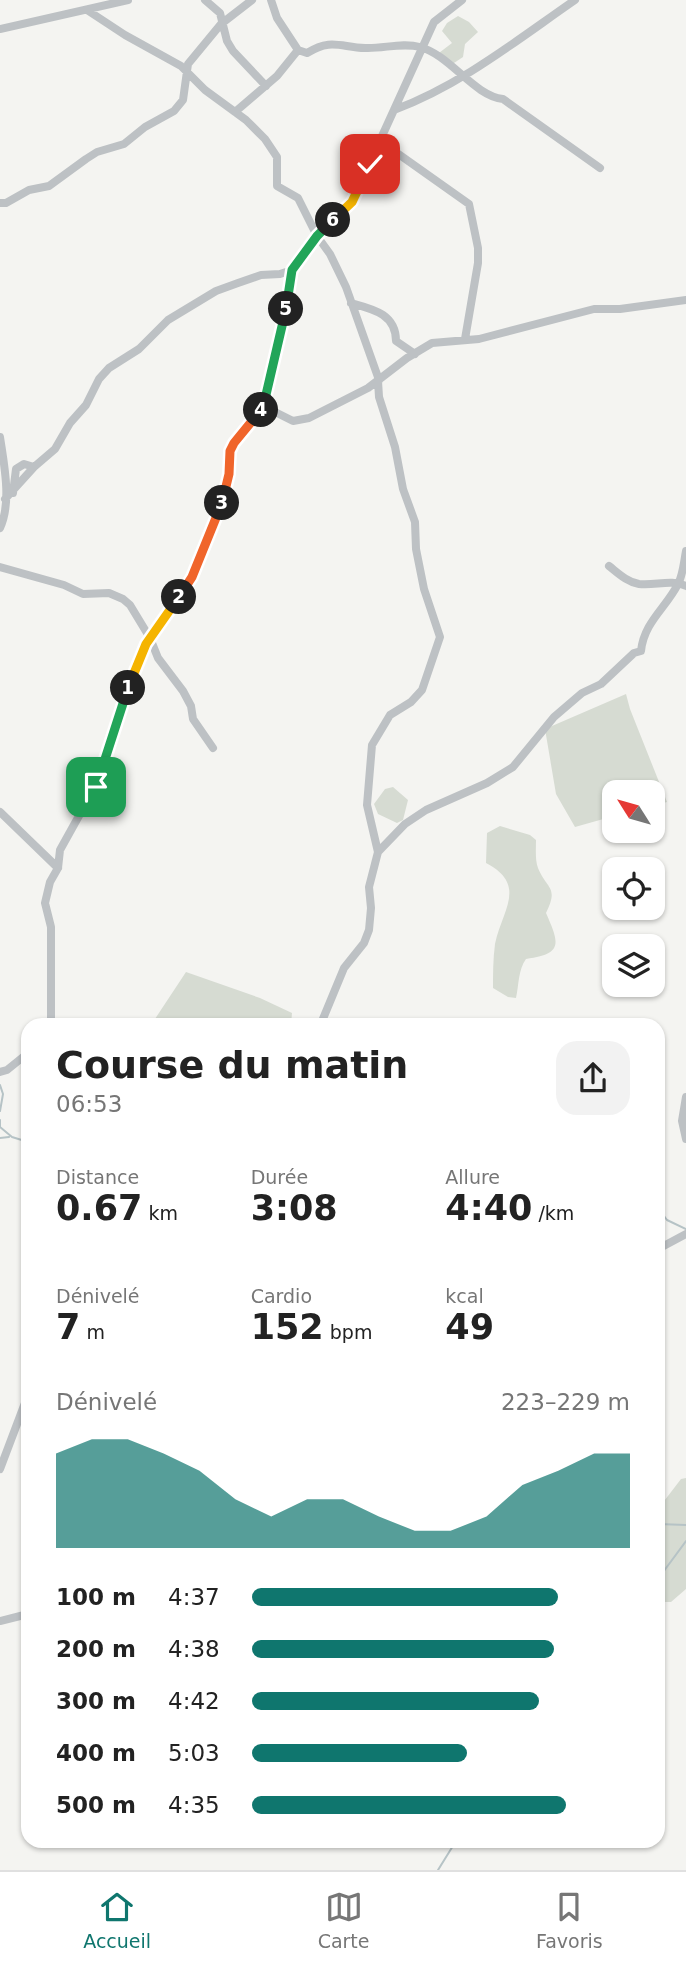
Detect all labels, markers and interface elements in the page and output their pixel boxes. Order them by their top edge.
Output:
pin [340,134,400,194]
icon: check [351,145,389,183]
pin: 6 [316,202,350,238]
text: 6 [326,208,339,230]
pin: 5 [268,292,304,326]
text: 5 [279,297,292,319]
pin: 4 [244,392,278,428]
text: 4 [254,398,267,420]
pin: 3 [204,486,240,520]
text: 3 [215,491,228,513]
pin: 2 [162,580,196,614]
text: 2 [172,585,185,607]
pin: 1 [110,670,146,706]
text: 1 [121,676,134,698]
pin [66,757,126,817]
icon: arrive [77,768,115,806]
north arrow [602,780,665,844]
map controls [602,780,665,997]
button: locate [602,857,665,920]
button: layers [602,934,665,997]
button: share [556,1041,630,1115]
text: Course du matin [56,1043,408,1087]
text: 06:53 [56,1091,122,1117]
text: Distance [56,1166,139,1188]
text: Durée [251,1166,308,1188]
text: Allure [445,1166,500,1188]
text: 0.67 [56,1188,142,1228]
text: 3:08 [251,1188,338,1228]
text: 4:40 [445,1188,532,1228]
text: km [142,1202,178,1224]
text: /km [532,1202,574,1224]
text: Dénivelé [56,1285,140,1307]
text: Cardio [251,1285,312,1307]
text: kcal [445,1285,484,1307]
text: 7 [56,1307,80,1347]
text: 152 [251,1307,324,1347]
text: 49 [445,1307,494,1347]
text: m [80,1321,105,1343]
text: bpm [324,1321,372,1343]
text: Dénivelé [56,1389,157,1415]
text: 223–229 m [501,1389,630,1415]
text: 100 m [56,1584,136,1610]
text: 4:37 [168,1584,220,1610]
text: 200 m [56,1636,136,1662]
text: 4:38 [168,1636,220,1662]
text: 300 m [56,1688,136,1714]
text: 4:42 [168,1688,220,1714]
text: 400 m [56,1740,136,1766]
text: 5:03 [168,1740,220,1766]
text: 500 m [56,1792,136,1818]
text: 4:35 [168,1792,220,1818]
tab: Accueil [83,1888,151,1952]
tab: Carte [318,1888,370,1952]
tab: Favoris [536,1888,603,1952]

